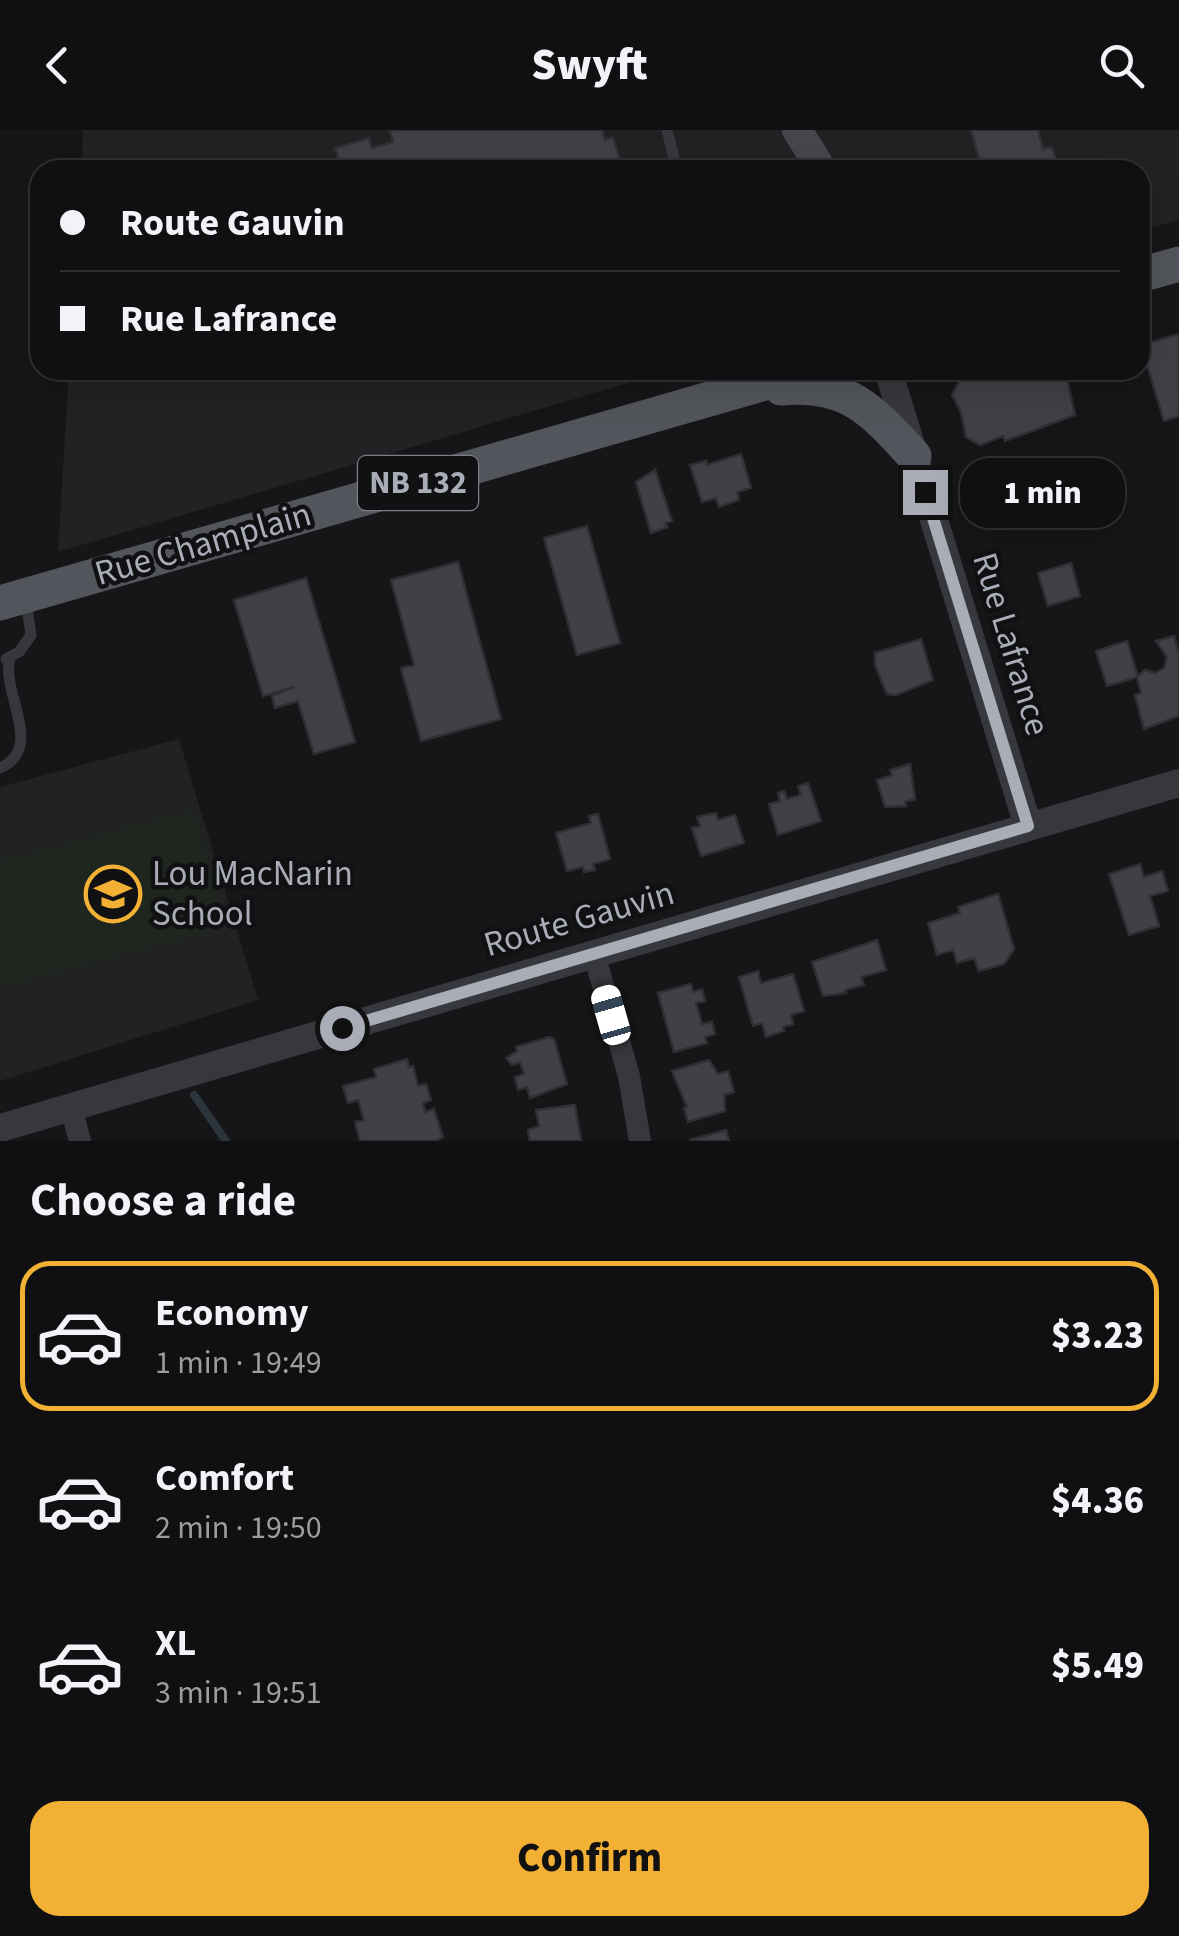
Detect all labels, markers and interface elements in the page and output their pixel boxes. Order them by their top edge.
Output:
text: Swyft [531,33,648,97]
icon: back [30,38,85,93]
icon: search [1094,38,1149,93]
text: Route Gauvin [120,196,345,250]
text: Rue Lafrance [120,292,337,346]
road number: NB 132 [358,456,478,510]
callout: 1 min [960,457,1125,527]
route end [903,470,948,515]
text: 1 min [1003,470,1082,516]
street label: Rue Champlain [89,489,317,599]
street label: Rue Lafrance [959,546,1063,742]
place label: Lou MacNarin School [152,849,353,939]
school or university icon: Lou MacNarin School [83,864,143,924]
street label: Route Gauvin [478,868,680,970]
car [588,982,634,1048]
route start [320,1006,365,1051]
text: Choose a ride [30,1169,296,1233]
text: Economy [155,1286,308,1340]
icon: car [35,1291,125,1381]
text: $3.23 [1051,1309,1144,1363]
text: 1 min · 19:49 [155,1340,322,1386]
text: Comfort [155,1451,294,1505]
icon: car [35,1456,125,1546]
text: $4.36 [1051,1474,1144,1528]
text: 2 min · 19:50 [155,1505,322,1551]
text: XL [155,1616,196,1670]
icon: car [35,1621,125,1711]
text: $5.49 [1051,1639,1144,1693]
text: 3 min · 19:51 [155,1670,322,1716]
button: Confirm [30,1801,1149,1916]

